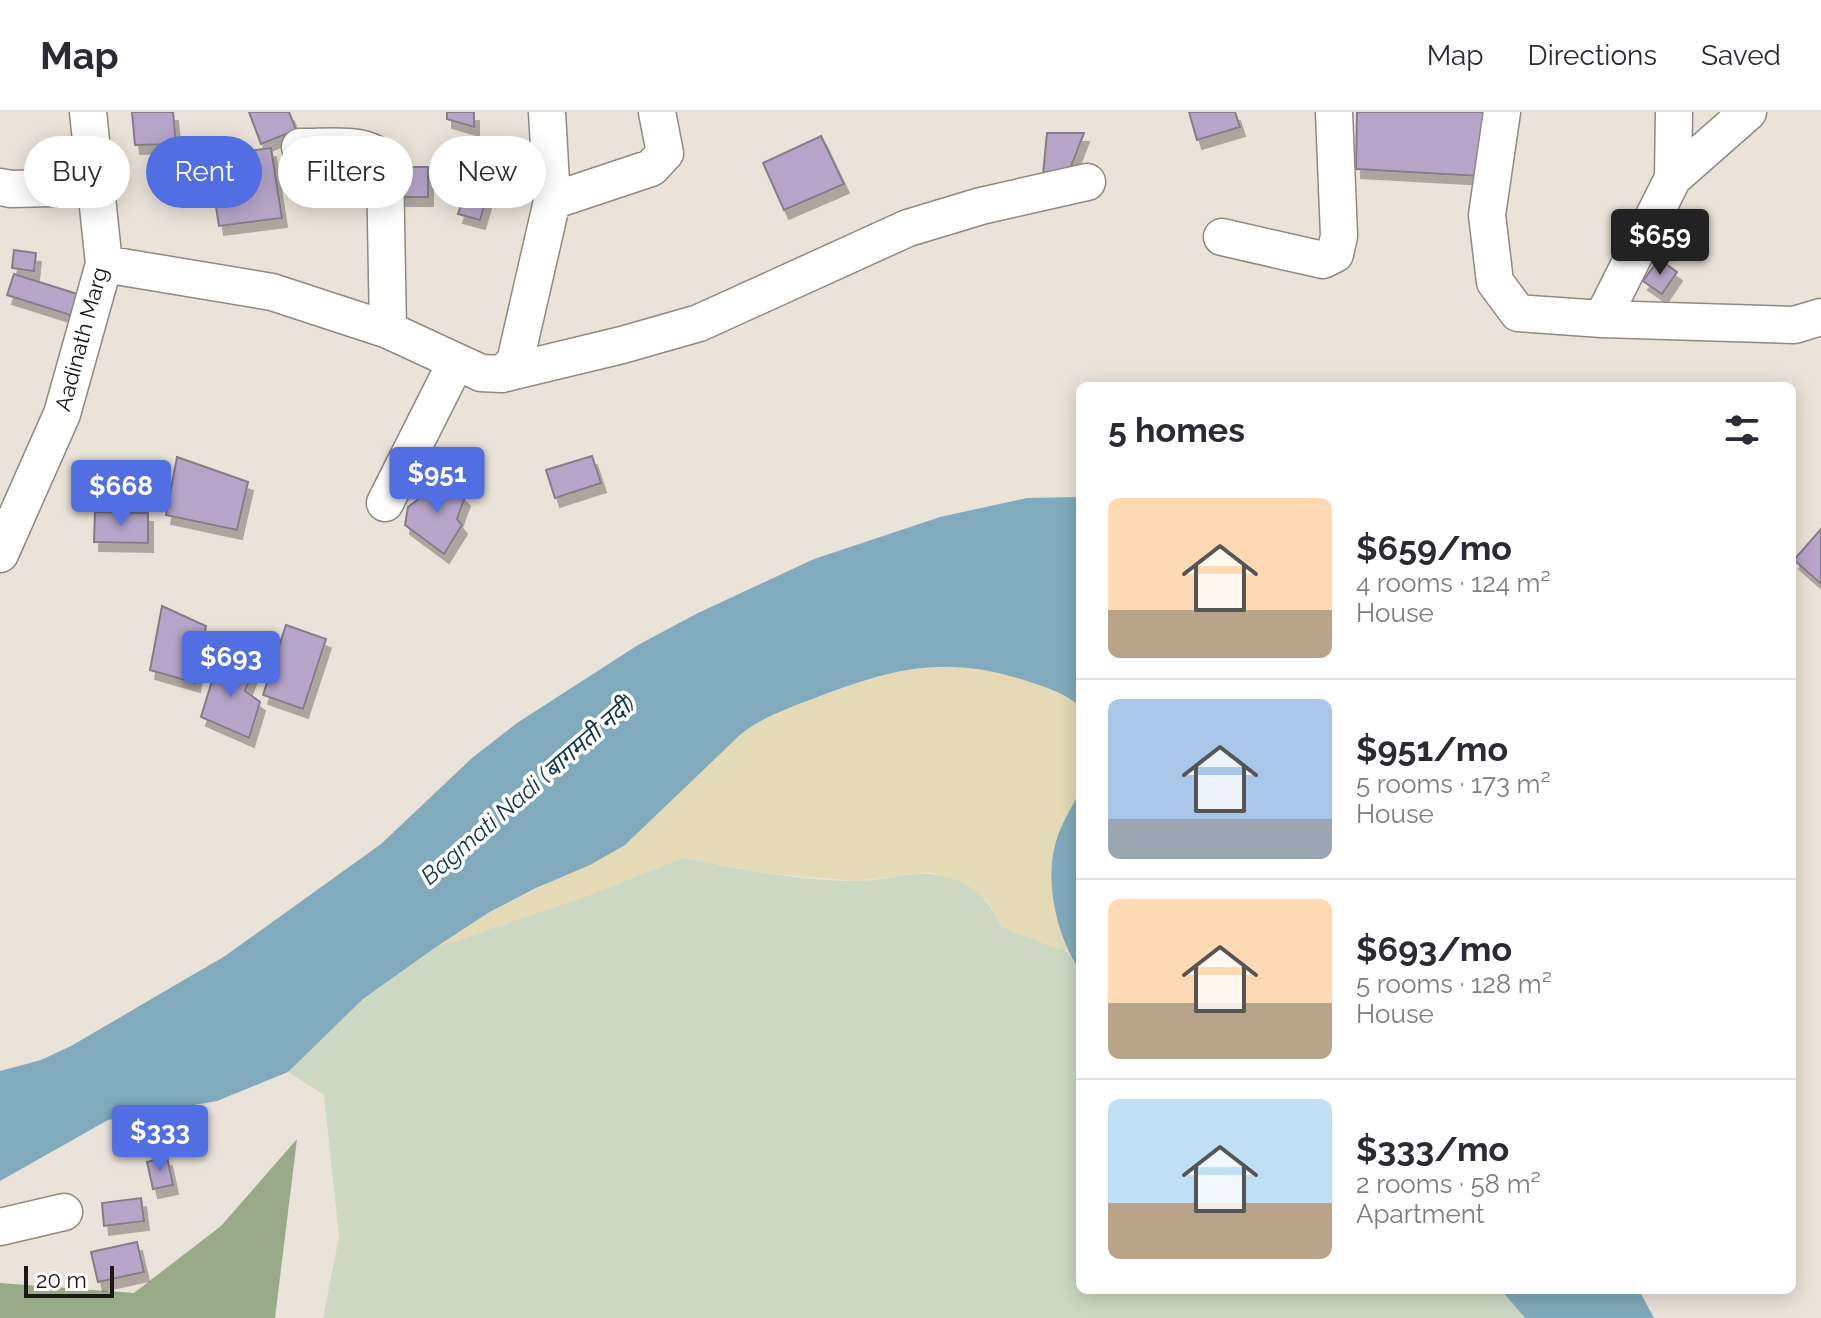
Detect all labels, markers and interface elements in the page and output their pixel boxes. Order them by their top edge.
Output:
text: Map [40,33,119,78]
text: Map [1427,39,1484,72]
text: Directions [1528,39,1657,72]
text: Saved [1701,39,1781,72]
chip: Buy [24,136,130,208]
chip: Rent [146,136,262,208]
chip: Filters [278,136,413,208]
chip: New [429,136,546,208]
pin: $659 [1613,209,1707,277]
text: $659 [1629,220,1691,250]
street label: Aadinath Marg [49,264,113,414]
icon: filters [1720,408,1764,452]
text: 5 homes [1108,410,1245,450]
pin: $951 [390,447,484,515]
text: $951 [407,458,467,488]
pin: $668 [74,460,168,528]
text: $668 [89,471,153,501]
text: $659/mo [1356,528,1512,568]
icon: home [1172,530,1268,626]
text: 4 rooms · 124 m² [1356,568,1551,598]
text: House [1356,598,1434,628]
pin: $693 [184,631,278,699]
text: $693 [200,642,262,672]
water label: Bagmati Nadi (बागमती नदी) [415,689,641,890]
text: $951/mo [1356,729,1508,769]
icon: home [1172,731,1268,827]
text: 5 rooms · 173 m² [1356,769,1550,799]
text: House [1356,799,1434,829]
text: $693/mo [1356,929,1512,969]
icon: home [1172,931,1268,1027]
text: 5 rooms · 128 m² [1356,969,1552,999]
text: House [1356,999,1434,1029]
pin: $333 [113,1105,207,1173]
text: $333 [130,1116,190,1146]
text: $333/mo [1356,1129,1509,1169]
icon: home [1172,1131,1268,1227]
text: 2 rooms · 58 m² [1356,1169,1541,1199]
text: Apartment [1356,1199,1485,1229]
scale bar [24,1262,114,1298]
text: 20 m [36,1267,87,1293]

